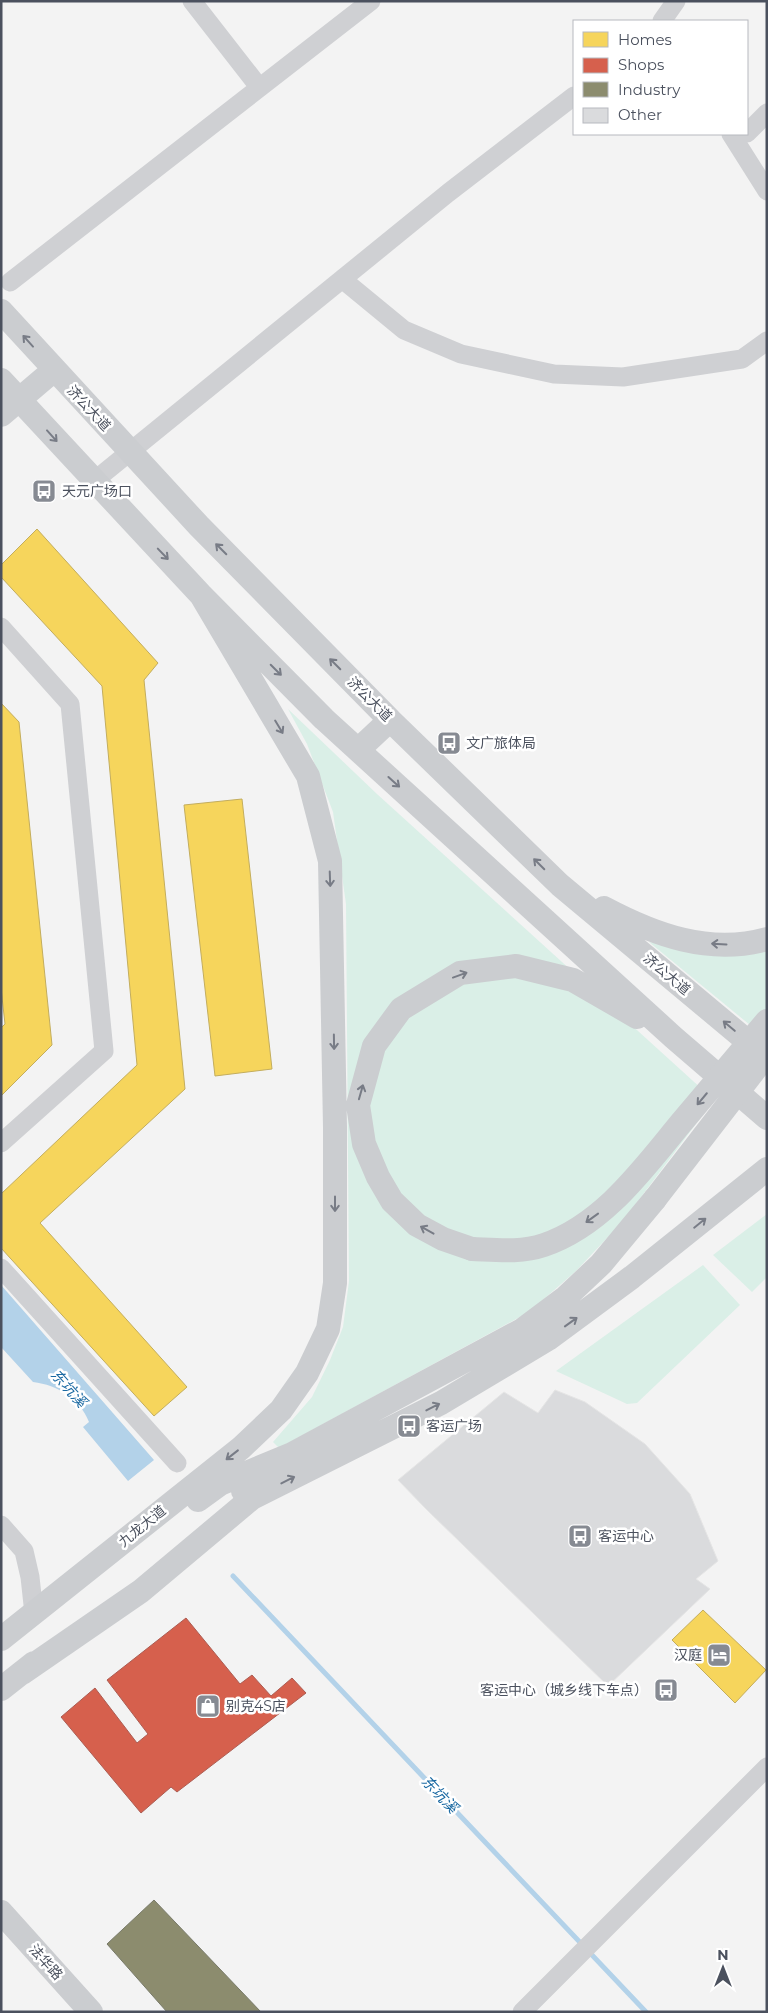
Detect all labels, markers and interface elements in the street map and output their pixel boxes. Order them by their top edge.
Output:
legend [573,20,748,135]
text: Homes [618,30,672,49]
text: Shops [618,55,664,74]
text: Industry [618,80,681,99]
text: Other [618,105,662,124]
one-way arrow [22,334,33,347]
street label: 济公大道 [63,381,115,435]
one-way arrow [46,429,58,442]
bus stop icon: 天元广场口 [31,478,57,504]
place label: 天元广场口 [62,482,132,500]
one-way arrow [215,543,227,555]
one-way arrow [157,548,169,561]
one-way arrow [330,659,342,671]
one-way arrow [270,664,282,676]
street label: 济公大道 [344,673,396,725]
one-way arrow [275,720,285,734]
bus stop icon: 文广旅体局 [436,730,462,756]
place label: 文广旅体局 [466,734,536,752]
one-way arrow [388,777,401,788]
one-way arrow [533,858,545,870]
one-way arrow [325,870,335,887]
one-way arrow [711,939,728,949]
street label: 济公大道 [640,949,694,999]
one-way arrow [452,970,467,979]
one-way arrow [723,1020,736,1031]
one-way arrow [329,1033,339,1049]
one-way arrow [357,1085,367,1101]
one-way arrow [696,1092,707,1105]
one-way arrow [330,1196,340,1212]
one-way arrow [585,1213,599,1223]
one-way arrow [693,1217,706,1228]
one-way arrow [421,1225,435,1235]
one-way arrow [564,1317,578,1327]
water label: 东坑溪 [47,1365,92,1413]
one-way arrow [425,1402,440,1411]
bus stop icon: 客运广场 [396,1413,422,1439]
place label: 客运广场 [426,1417,482,1435]
one-way arrow [226,1449,239,1460]
one-way arrow [280,1475,295,1484]
street label: 九龙大道 [115,1501,169,1551]
bus stop icon: 客运中心 [567,1523,593,1549]
place label: 客运中心 [598,1527,654,1545]
hotel icon: 汉庭 [706,1642,732,1668]
place label: 汉庭 [674,1646,702,1664]
bus stop icon: 客运中心（城乡线下车点） [653,1677,679,1703]
place label: 客运中心（城乡线下车点） [480,1681,648,1699]
shop icon: 别克4S店 [195,1693,221,1719]
place label: 别克4S店 [226,1697,286,1715]
water label: 东坑溪 [418,1771,464,1818]
street label: 法华路 [25,1940,67,1984]
north arrow [698,1943,748,1993]
text: N [717,1946,729,1964]

